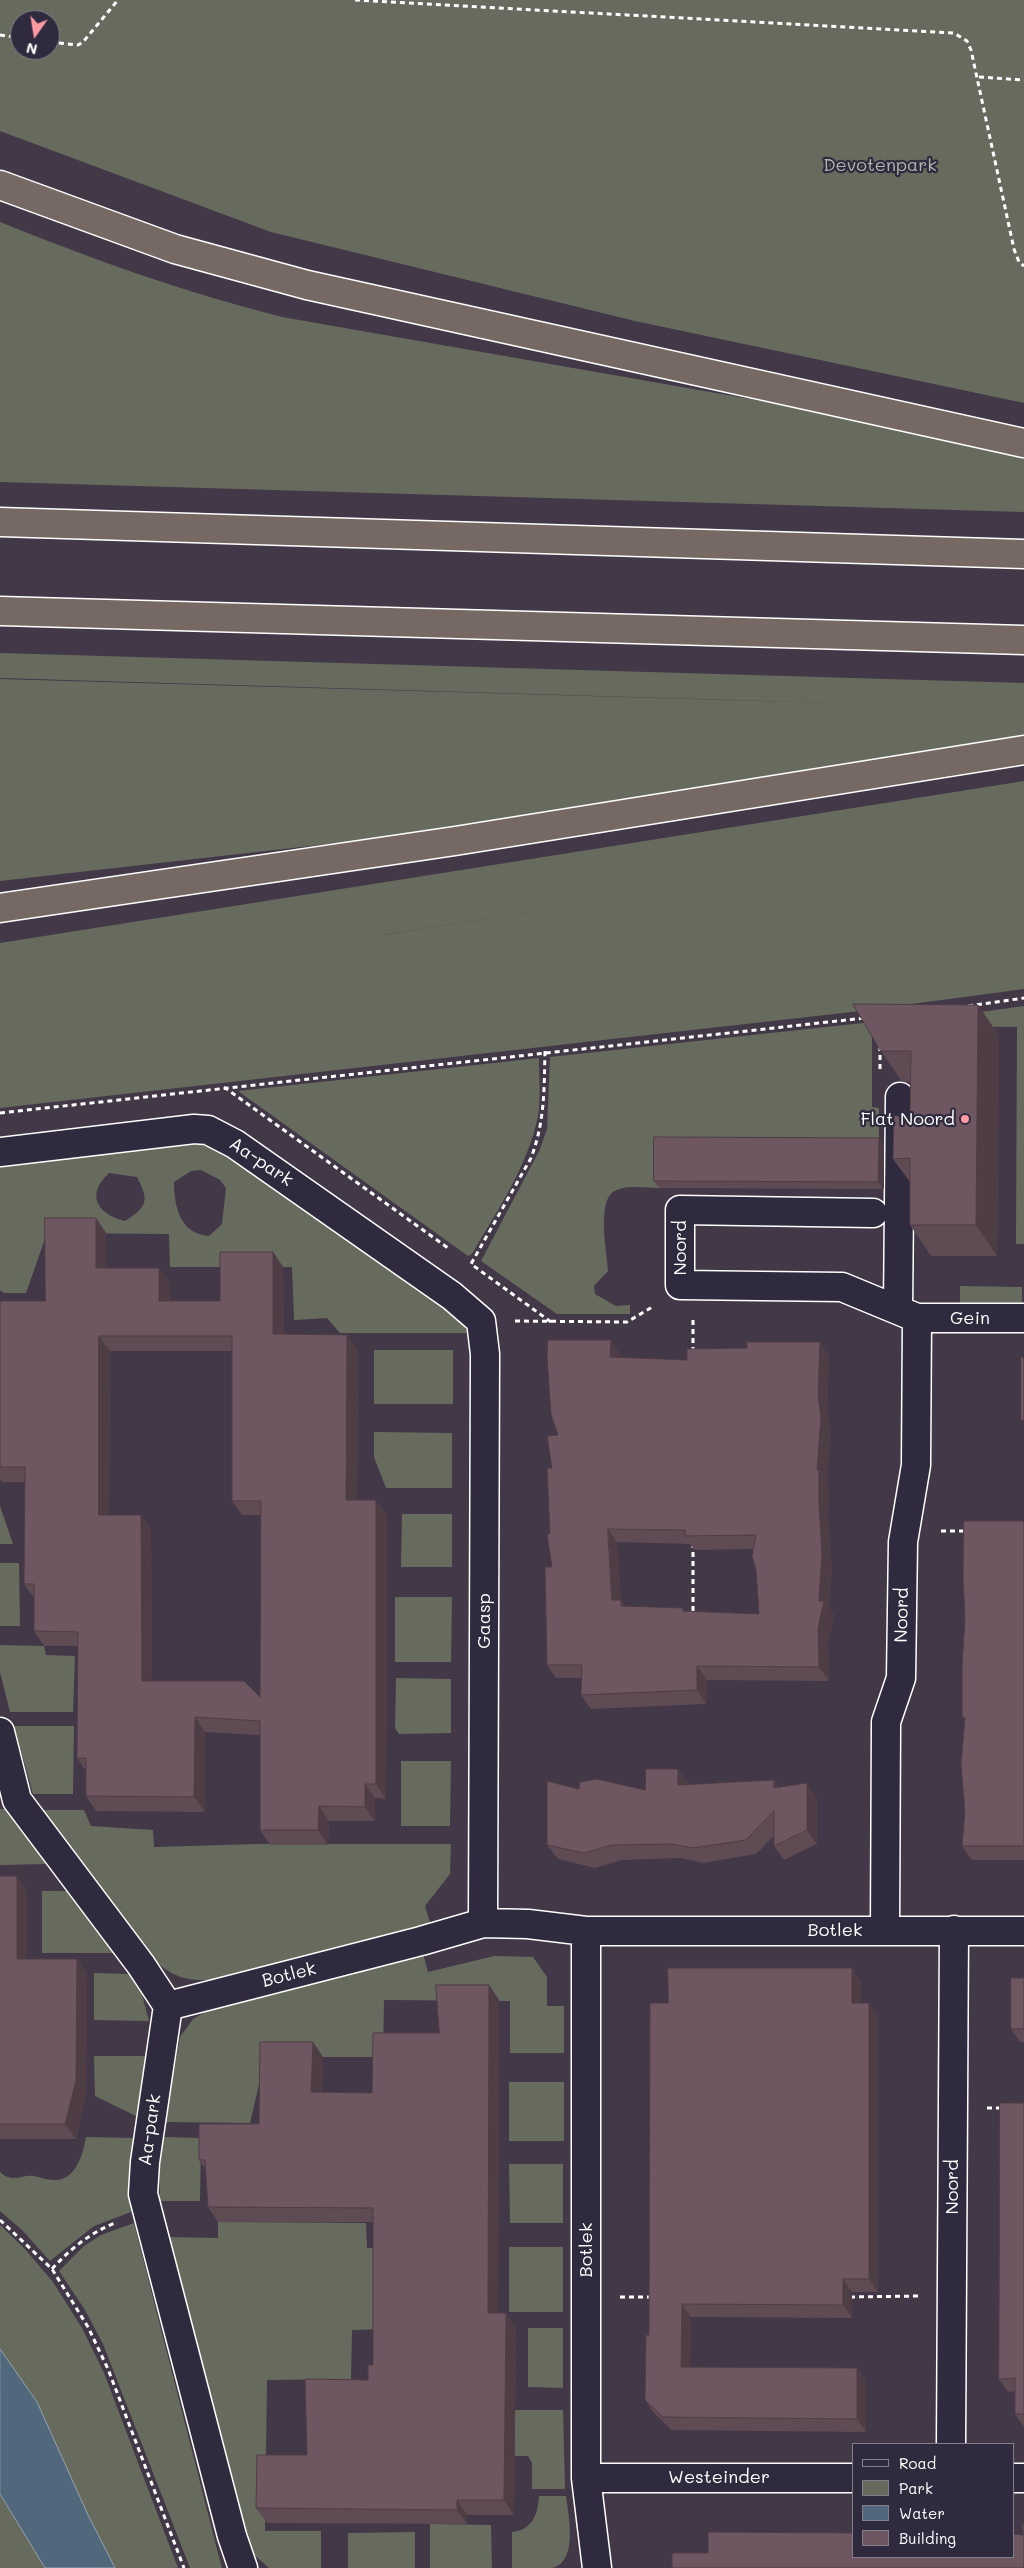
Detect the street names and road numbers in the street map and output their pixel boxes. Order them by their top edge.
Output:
street label: Aa-park [225,1133,297,1191]
street label: Noord [669,1220,691,1276]
street label: Gein [950,1307,990,1329]
street label: Noord [891,1587,913,1643]
street label: Gaasp [473,1593,495,1649]
street label: Botlek [808,1919,862,1941]
street label: Botlek [260,1958,318,1992]
street label: Aa-park [134,2093,166,2167]
street label: Noord [941,2159,963,2215]
street label: Botlek [575,2223,597,2277]
street label: Westeinder [668,2466,770,2488]

